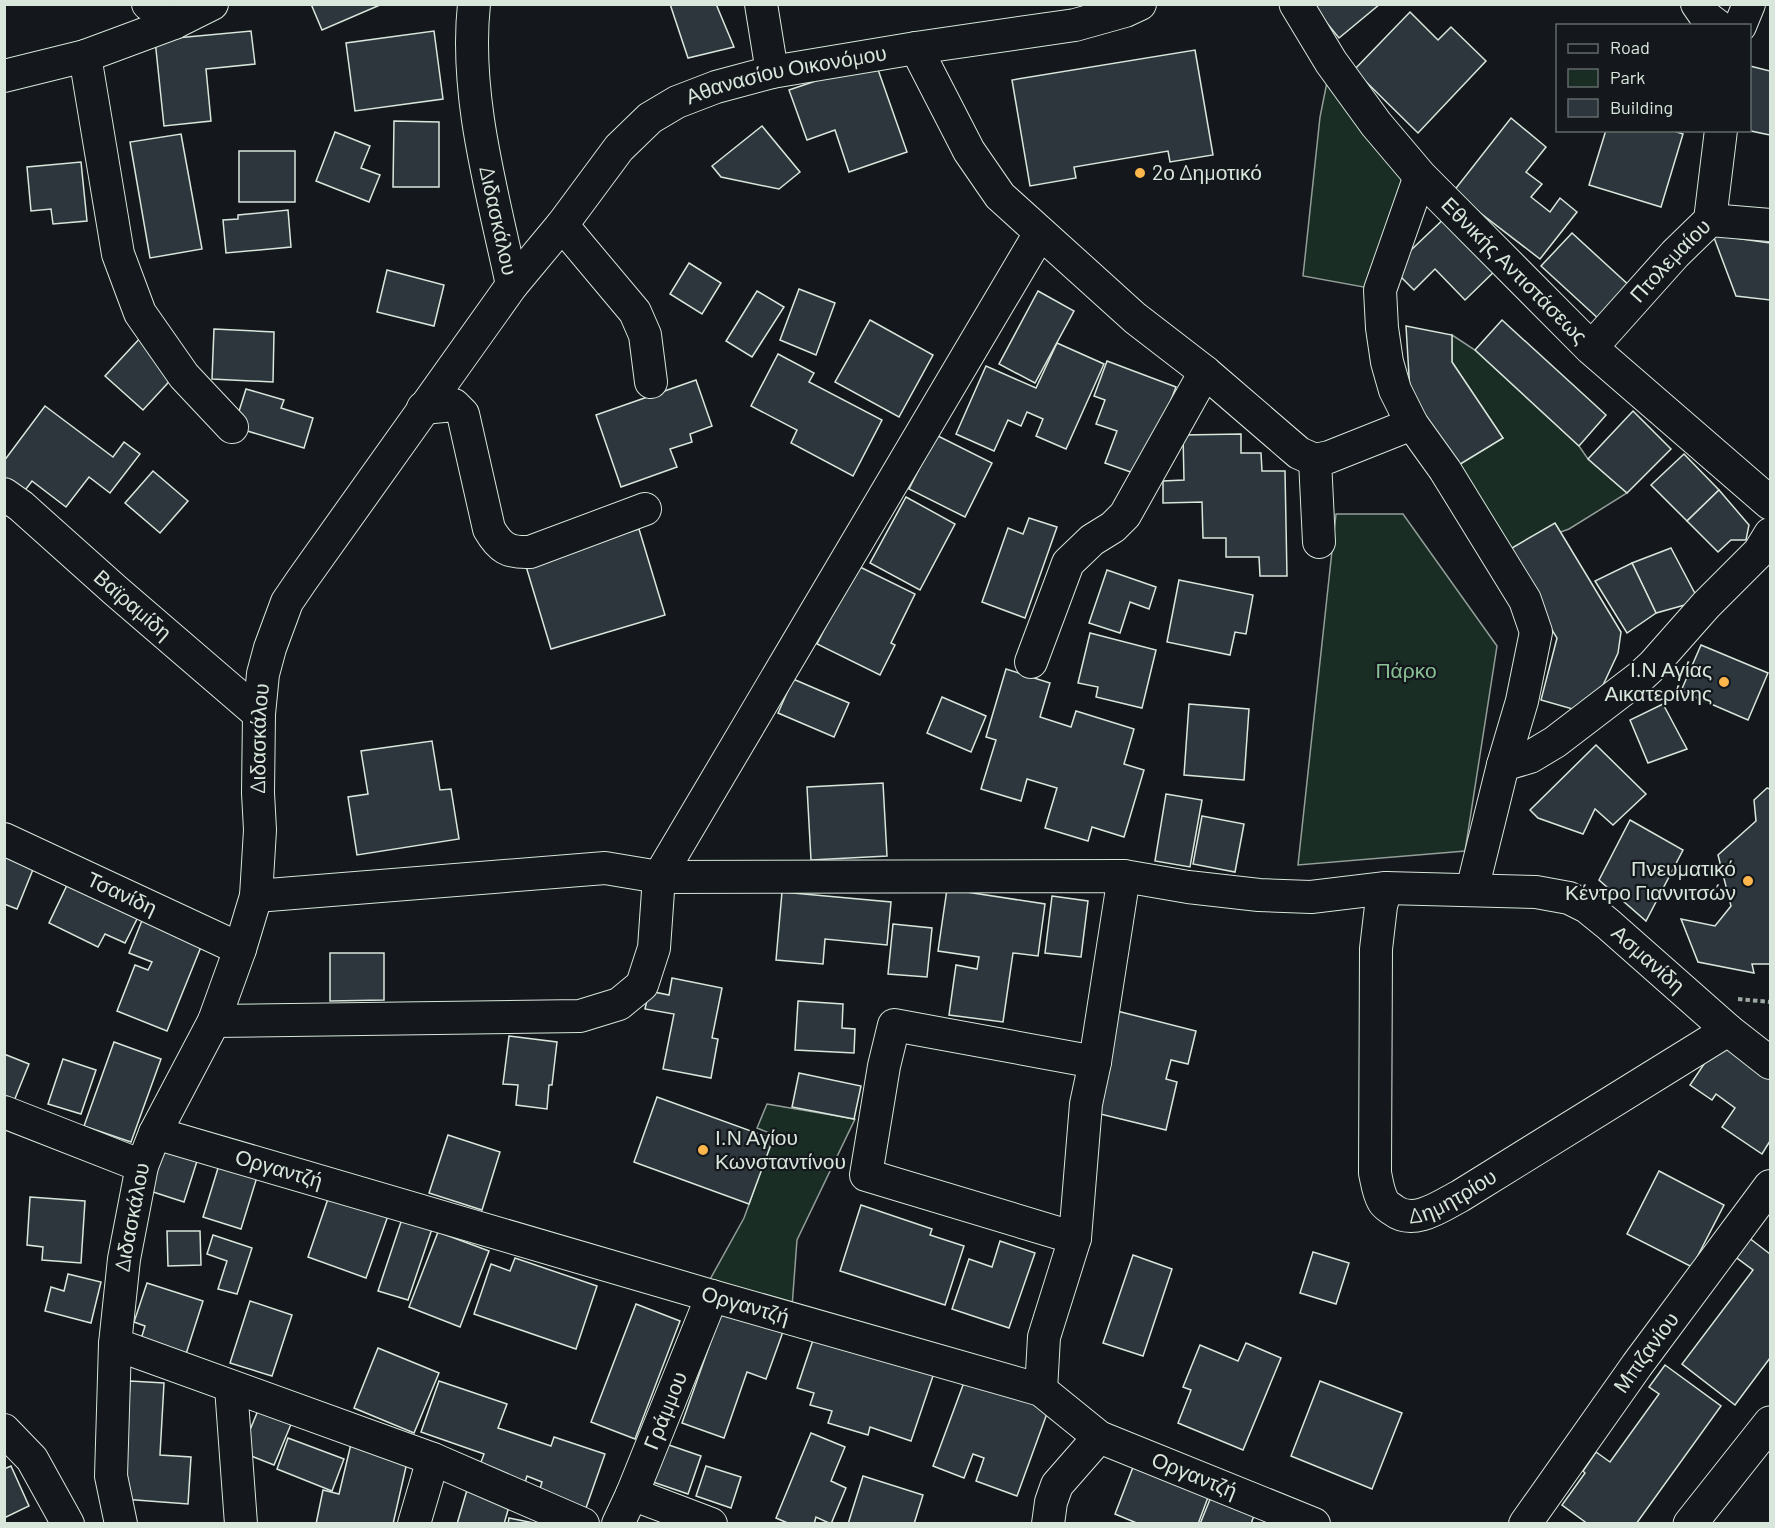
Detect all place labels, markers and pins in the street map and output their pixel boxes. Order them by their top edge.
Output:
place label: 2ο Δημοτικό [1152,159,1262,184]
marker: 2ο Δημοτικό [1133,166,1147,180]
place label: Ι.Ν Αγίας Αικατερίνης [1604,656,1712,705]
marker: Ι.Ν Αγίας Αικατερίνης [1717,675,1731,689]
place label: Πνευματικό Κέντρο Γιαννιτσών [1565,855,1736,904]
marker: Πνευματικό Κέντρο Γιαννιτσών [1741,874,1755,888]
place label: Ι.Ν Αγίου Κωνσταντίνου [715,1124,846,1173]
marker: Ι.Ν Αγίου Κωνσταντίνου [696,1143,710,1157]

